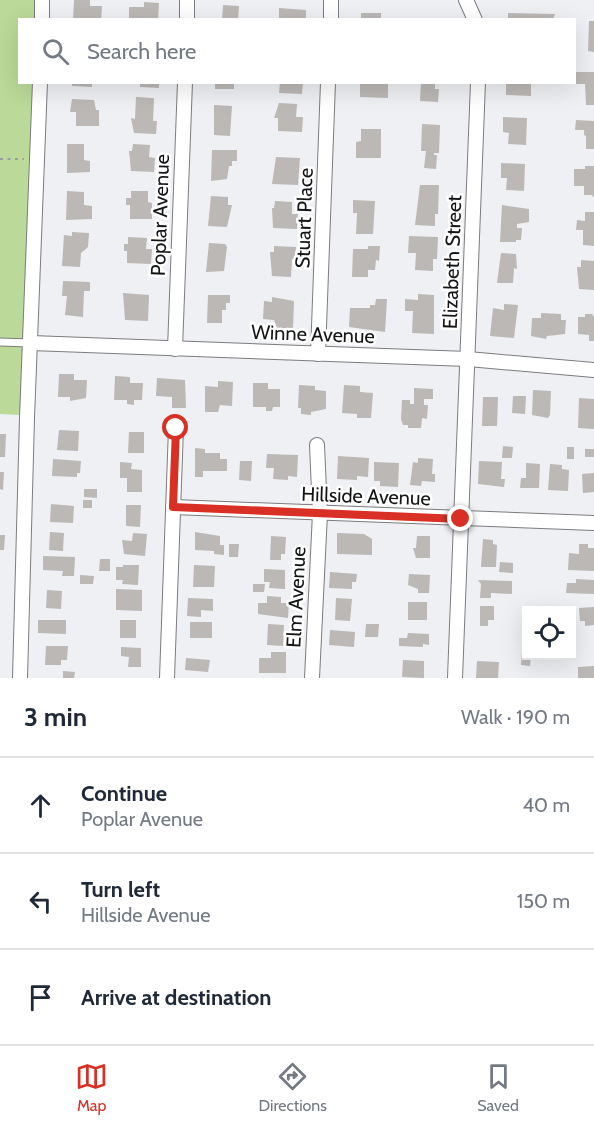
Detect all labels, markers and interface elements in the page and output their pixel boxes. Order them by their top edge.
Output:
search box [18,18,576,84]
icon: search [39,35,72,68]
text: Search here [87,38,196,65]
street label: Poplar Avenue [146,154,174,276]
street label: Stuart Place [290,167,318,269]
street label: Elizabeth Street [438,194,466,329]
street label: Winne Avenue [251,320,375,348]
route start [162,414,188,440]
street label: Hillside Avenue [301,482,431,510]
route end [447,505,473,531]
street label: Elm Avenue [281,546,311,648]
map controls [522,606,576,660]
button: locate [522,606,576,660]
text: 3 min [24,701,87,733]
text: Walk · 190 m [461,705,570,729]
text: Continue [81,780,167,807]
icon: ahead [24,789,57,822]
text: 40 m [522,793,570,817]
text: Poplar Avenue [81,807,203,831]
text: Turn left [81,876,160,903]
icon: left [24,885,57,918]
text: 150 m [517,889,570,913]
text: Hillside Avenue [81,903,210,927]
icon: arrive [24,981,57,1014]
text: Arrive at destination [81,984,271,1011]
tab: Map [75,1060,108,1115]
tab: Directions [259,1060,327,1115]
tab: Saved [477,1060,519,1115]

